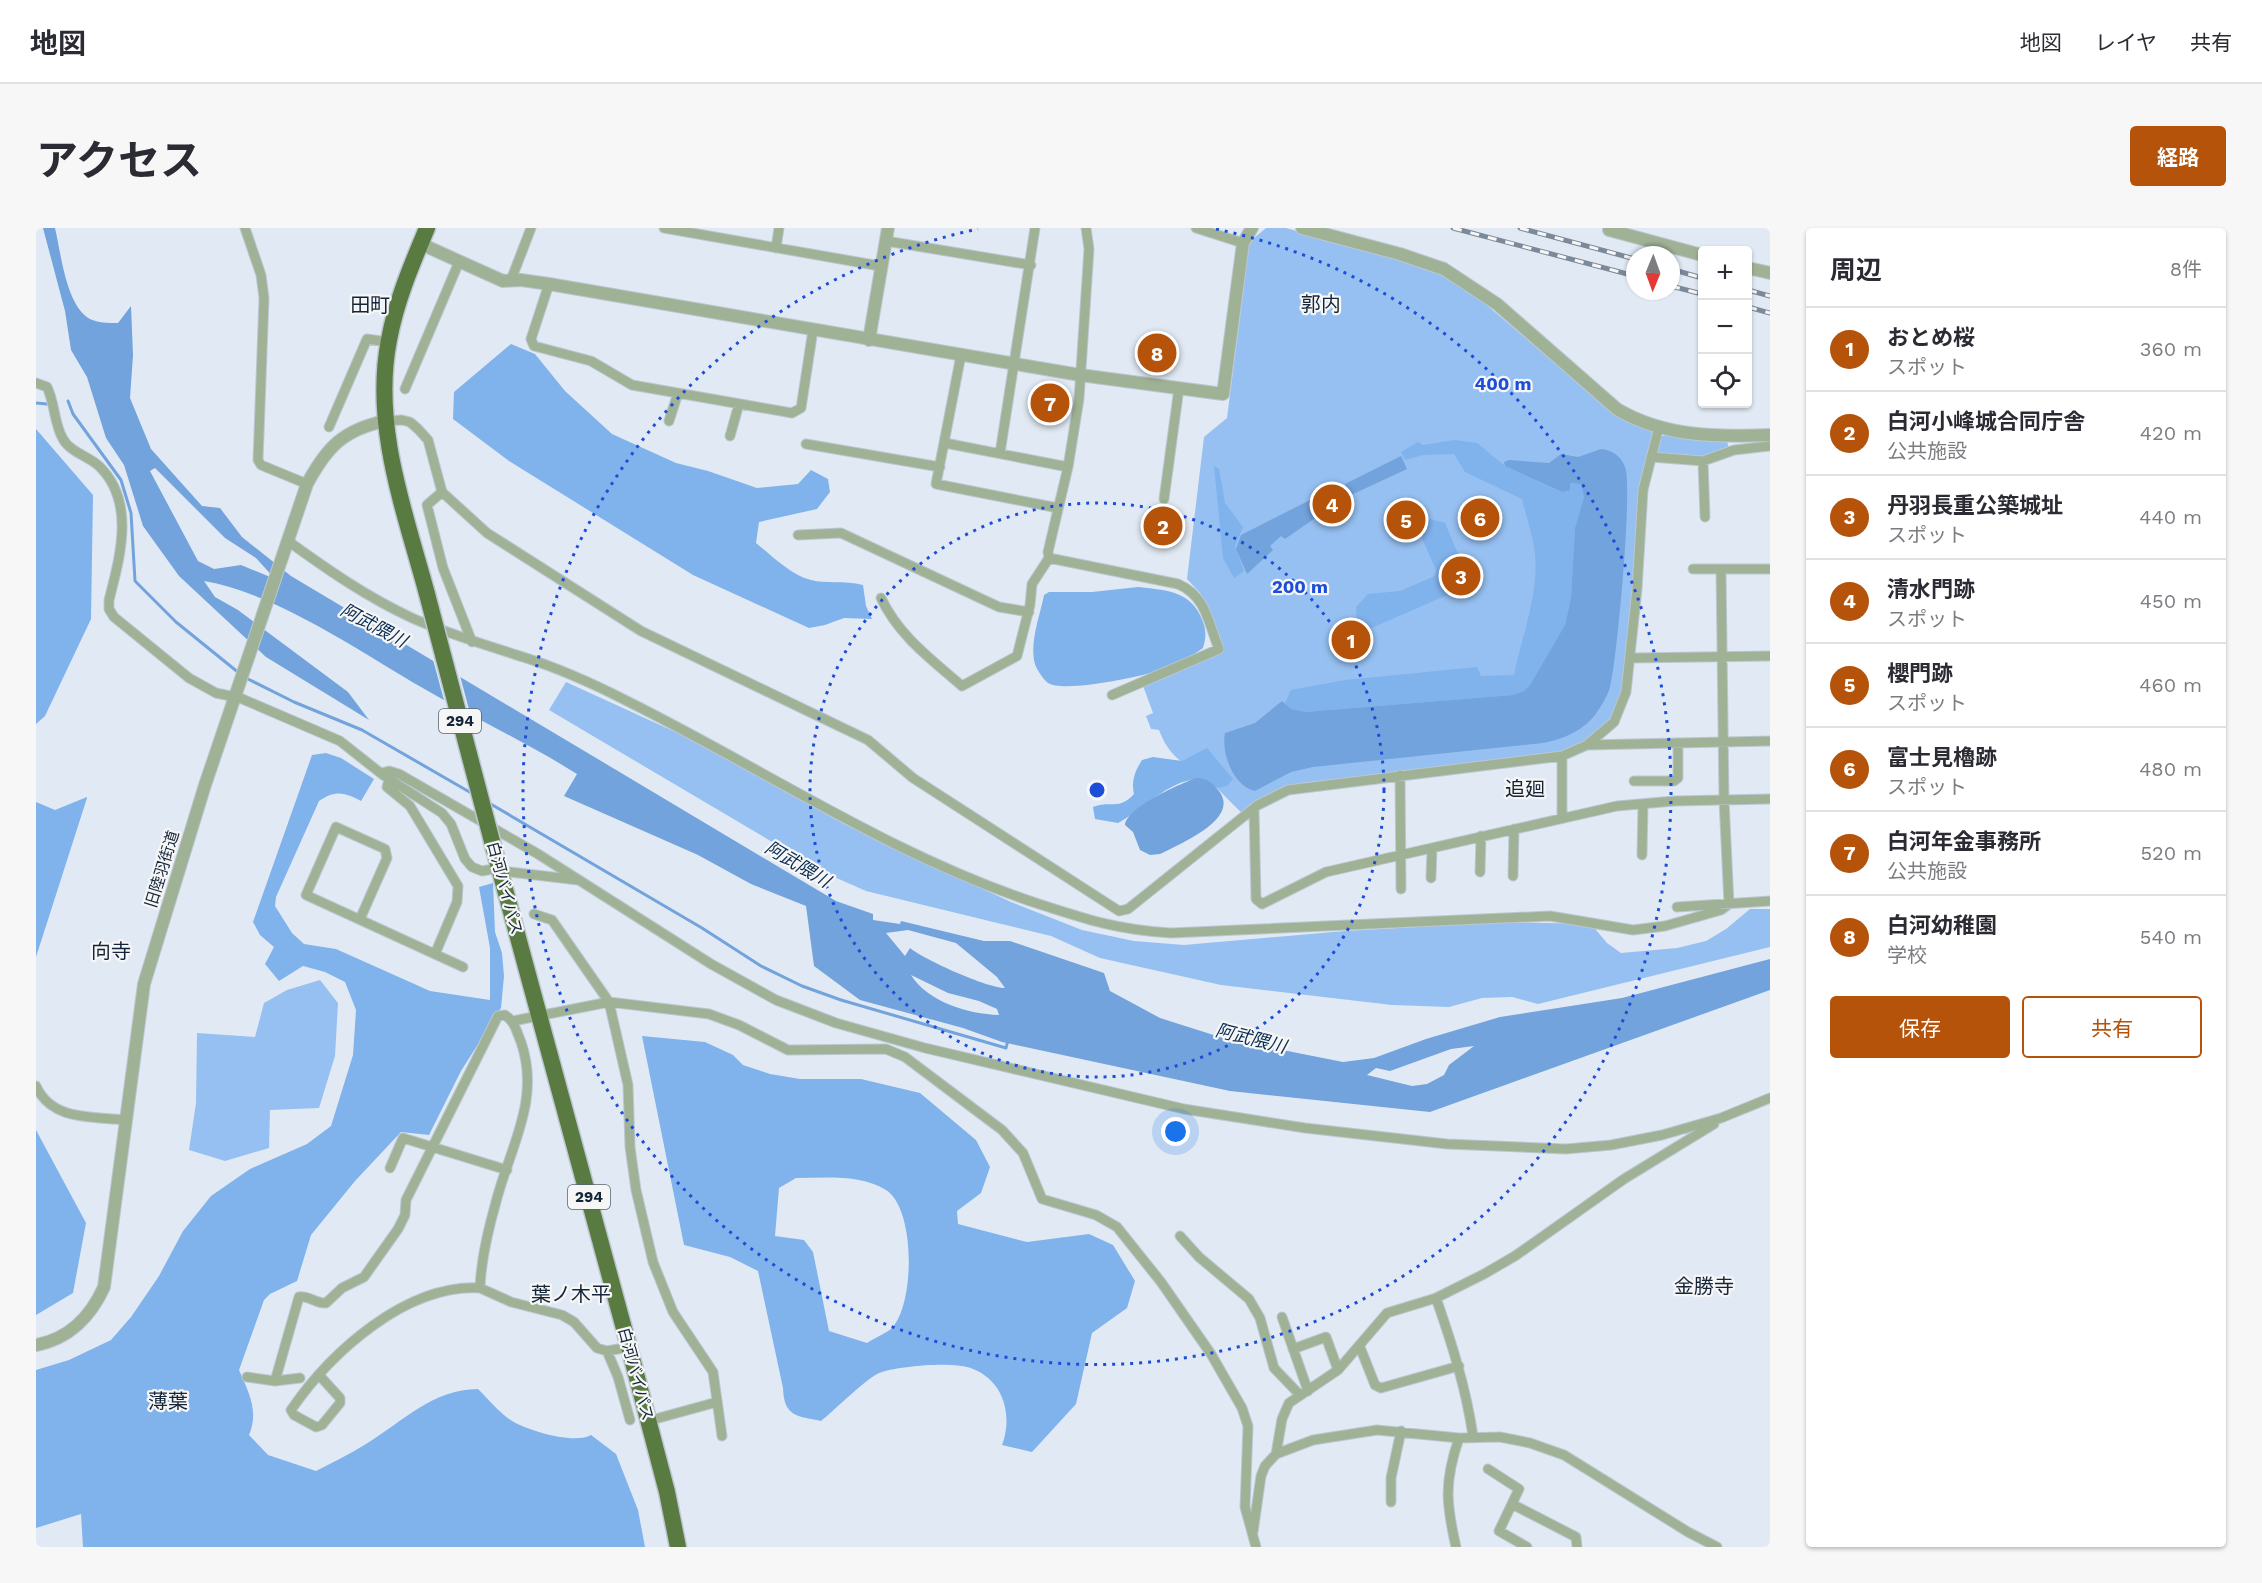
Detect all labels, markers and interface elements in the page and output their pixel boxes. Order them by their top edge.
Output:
text: 地図 [30,27,86,60]
text: 地図 [2020,30,2062,55]
text: レイヤ [2095,30,2157,55]
text: 共有 [2190,30,2232,55]
button: 経路 [2130,126,2226,186]
text: アクセス [36,136,202,185]
north arrow [1626,246,1680,300]
map controls [1698,246,1752,408]
button: + [1698,246,1752,300]
text: 周辺 [1830,255,1882,285]
text: 8件 [2170,257,2202,281]
district label: 郭内 [1301,292,1341,316]
district label: 田町 [350,293,390,317]
button: − [1698,300,1752,354]
text: おとめ桜 [1887,325,1975,350]
pin: 8 [1138,330,1176,376]
text: 1 [1845,337,1854,361]
text: 360 m [2140,337,2202,361]
button: locate [1698,354,1752,408]
text: スポット [1887,355,1967,379]
text: 400 m [1475,373,1531,394]
pin: 7 [1030,380,1070,426]
text: 白河小峰城合同庁舎 [1887,409,2085,434]
text: 2 [1844,421,1855,445]
text: 420 m [2140,421,2202,445]
text: 公共施設 [1887,439,1967,463]
pin: 4 [1312,482,1352,526]
text: 丹羽長重公築城址 [1887,493,2063,518]
pin: 6 [1460,496,1500,540]
pin: 5 [1386,498,1426,542]
pin: 2 [1144,504,1182,548]
text: 3 [1844,505,1855,529]
text: 440 m [2139,505,2202,529]
text: スポット [1887,523,1967,547]
pin: 3 [1442,554,1480,598]
text: 200 m [1272,576,1328,597]
text: 清水門跡 [1887,577,1975,602]
text: 4 [1843,589,1856,613]
text: 450 m [2140,589,2202,613]
water label: 阿武隈川 [337,599,412,652]
text: スポット [1887,607,1967,631]
pin: 1 [1332,618,1370,662]
text: 櫻門跡 [1887,661,1953,686]
text: 5 [1844,673,1855,697]
text: 460 m [2139,673,2202,697]
text: スポット [1887,691,1967,715]
road number: 294 [439,709,481,733]
text: 富士見櫓跡 [1887,745,1997,770]
text: 6 [1843,757,1856,781]
text: 480 m [2139,757,2202,781]
text: スポット [1887,775,1967,799]
district label: 追廻 [1505,777,1545,801]
centre of rings [1087,780,1107,800]
street label: 旧陸羽街道 [141,828,183,910]
text: 白河年金事務所 [1887,829,2041,854]
water label: 阿武隈川 [762,836,836,893]
street label: 白河バイパス [483,839,527,937]
text: 7 [1843,841,1856,865]
text: 520 m [2140,841,2202,865]
text: 公共施設 [1887,859,1967,883]
text: 白河幼稚園 [1887,913,1997,938]
text: 8 [1843,925,1856,949]
text: 540 m [2140,925,2202,949]
district label: 向寺 [91,939,131,963]
text: 学校 [1887,943,1927,967]
button: 保存 [1830,996,2010,1058]
button: 共有 [2022,996,2202,1058]
water label: 阿武隈川 [1214,1019,1290,1057]
your location [1161,1117,1190,1146]
road number: 294 [568,1185,610,1209]
district label: 金勝寺 [1674,1274,1734,1298]
district label: 葉ノ木平 [531,1282,611,1306]
street label: 白河バイパス [614,1325,658,1423]
district label: 薄葉 [148,1389,188,1413]

